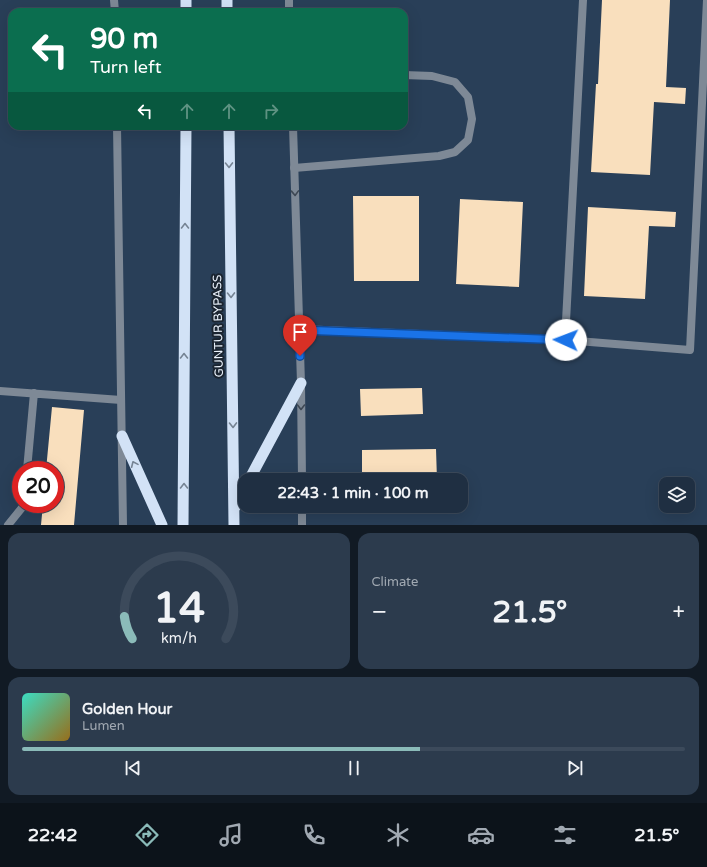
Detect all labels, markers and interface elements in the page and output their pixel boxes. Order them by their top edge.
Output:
text: 90 m [90,22,158,56]
icon: left [24,24,76,76]
text: Turn left [90,56,162,78]
icon: left [134,100,156,122]
icon: ahead [176,100,198,122]
icon: ahead [218,100,240,122]
icon: right [260,100,282,122]
one-way arrow [225,162,233,168]
one-way arrow [291,190,299,196]
one-way arrow [181,223,189,229]
street label: GUNTUR BYPASS [210,274,226,378]
one-way arrow [227,292,235,298]
pin [283,315,317,356]
position arrow [545,319,587,361]
icon: arrive [289,321,311,343]
one-way arrow [180,353,188,359]
one-way arrow [297,404,305,410]
one-way arrow [229,422,237,428]
speed limit sign: 20 [12,461,64,513]
one-way arrow [131,461,139,468]
map controls [659,477,695,513]
button: layers [659,477,695,513]
one-way arrow [180,483,188,489]
text: 22:43 · 1 min · 100 m [278,484,428,502]
text: Climate [372,574,418,590]
text: 14 [153,584,205,634]
text: 21.5° [492,594,567,631]
text: − [372,599,387,625]
text: + [673,599,685,625]
text: km/h [161,630,197,647]
text: Golden Hour [82,700,172,718]
text: Lumen [82,718,125,734]
icon: previous [122,757,144,779]
icon: pause [343,757,365,779]
icon: next [564,757,586,779]
icon: directions [133,821,161,849]
icon: music [217,821,245,849]
icon: phone [300,821,328,849]
icon: climate [384,821,412,849]
icon: car [467,821,495,849]
icon: filters [551,821,579,849]
text: 22:42 [28,824,78,846]
text: 21.5° [634,824,679,846]

